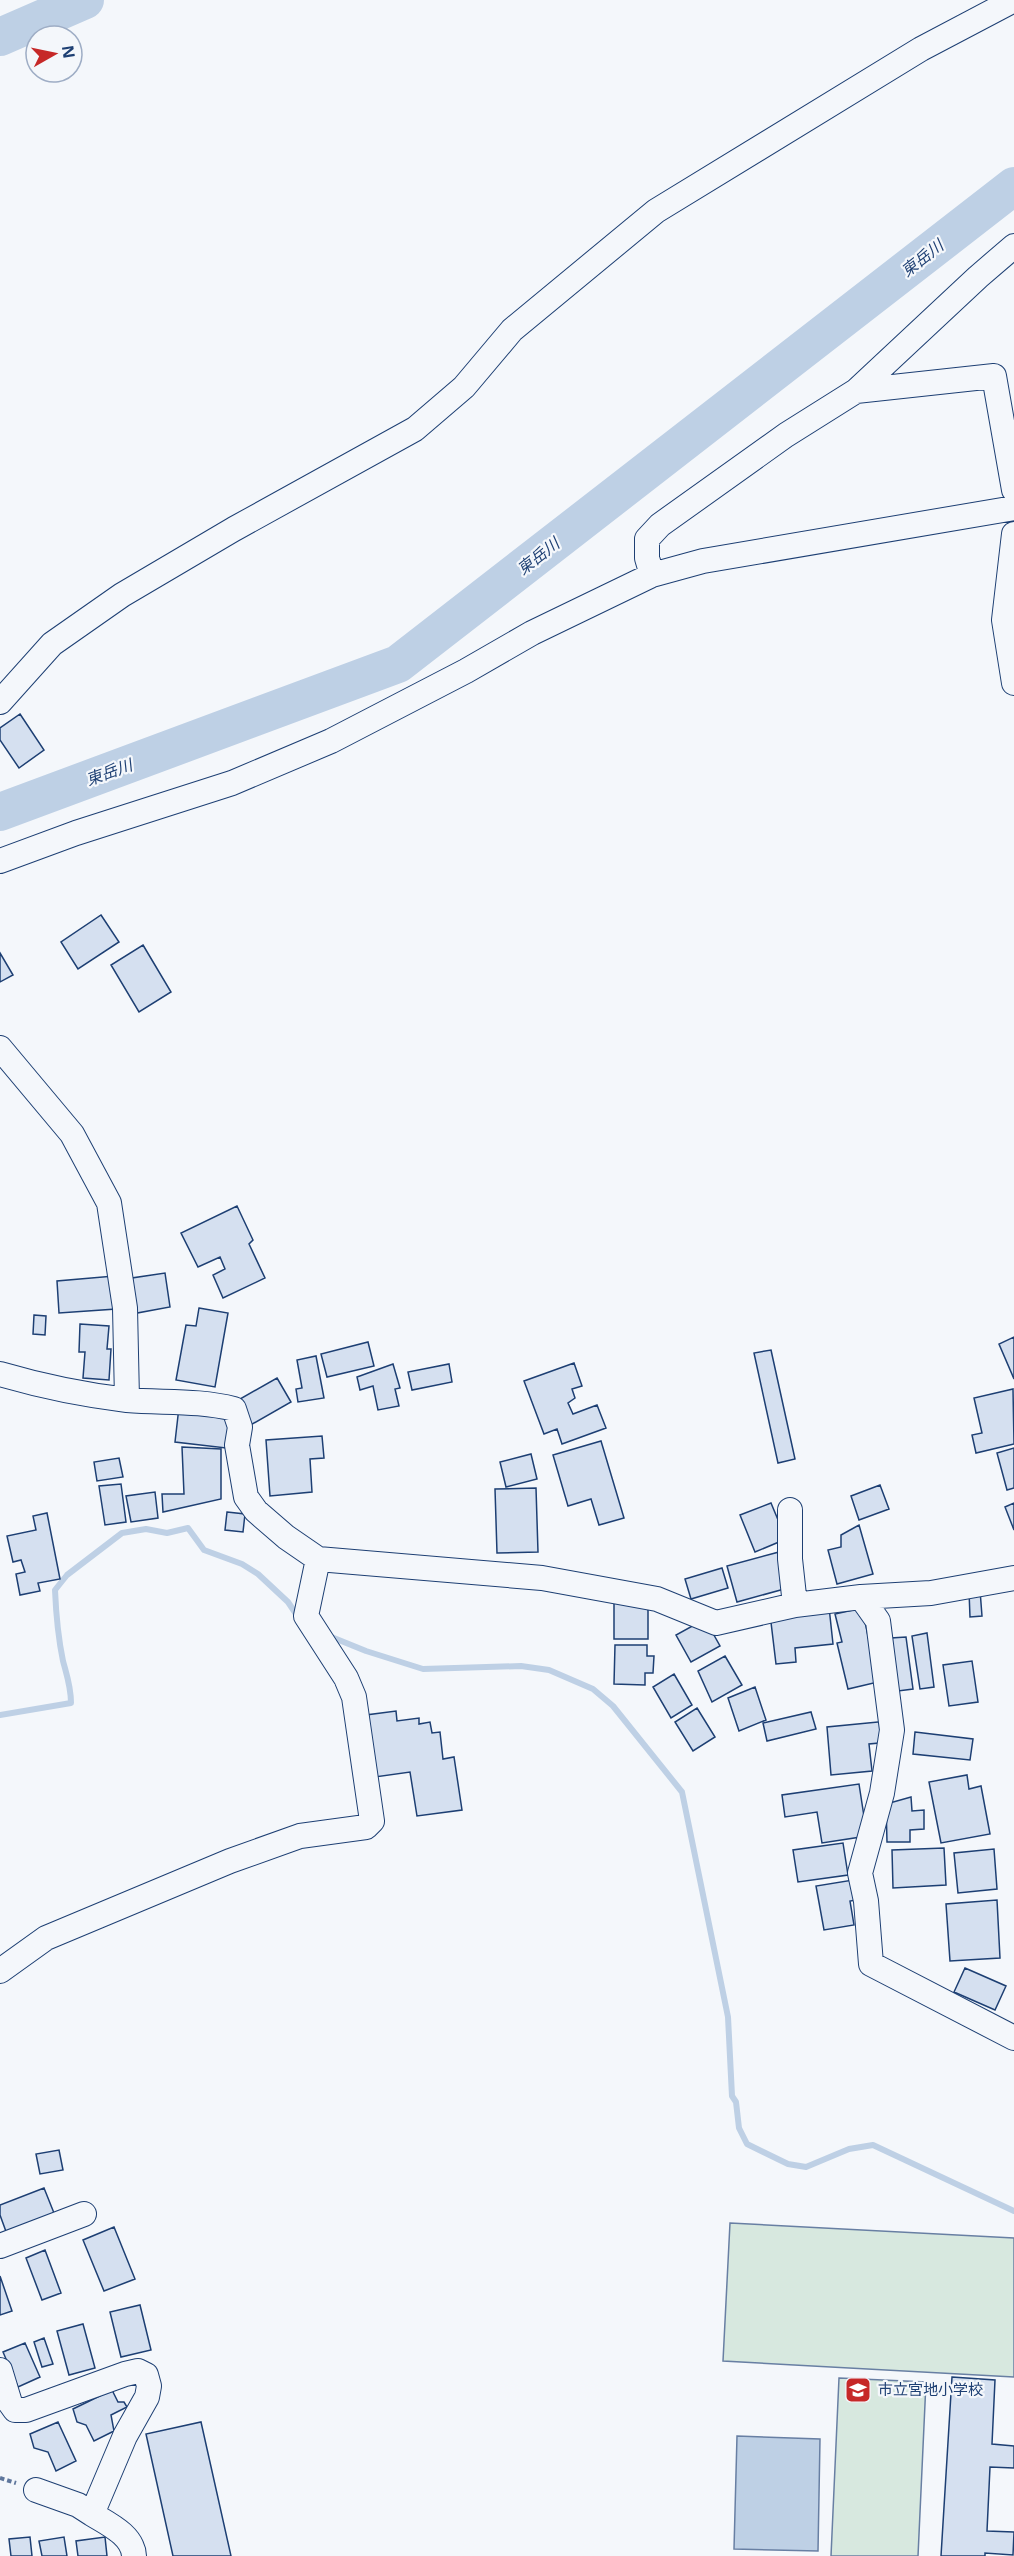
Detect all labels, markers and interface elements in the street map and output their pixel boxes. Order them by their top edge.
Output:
north arrow [24,24,84,84]
text: N [57,44,81,60]
water label: 東岳川 [896,233,949,281]
water label: 東岳川 [512,531,565,579]
water label: 東岳川 [83,753,137,791]
school or university icon: 市立宮地小学校 [843,2375,873,2405]
place label: 市立宮地小学校 [878,2379,983,2399]

